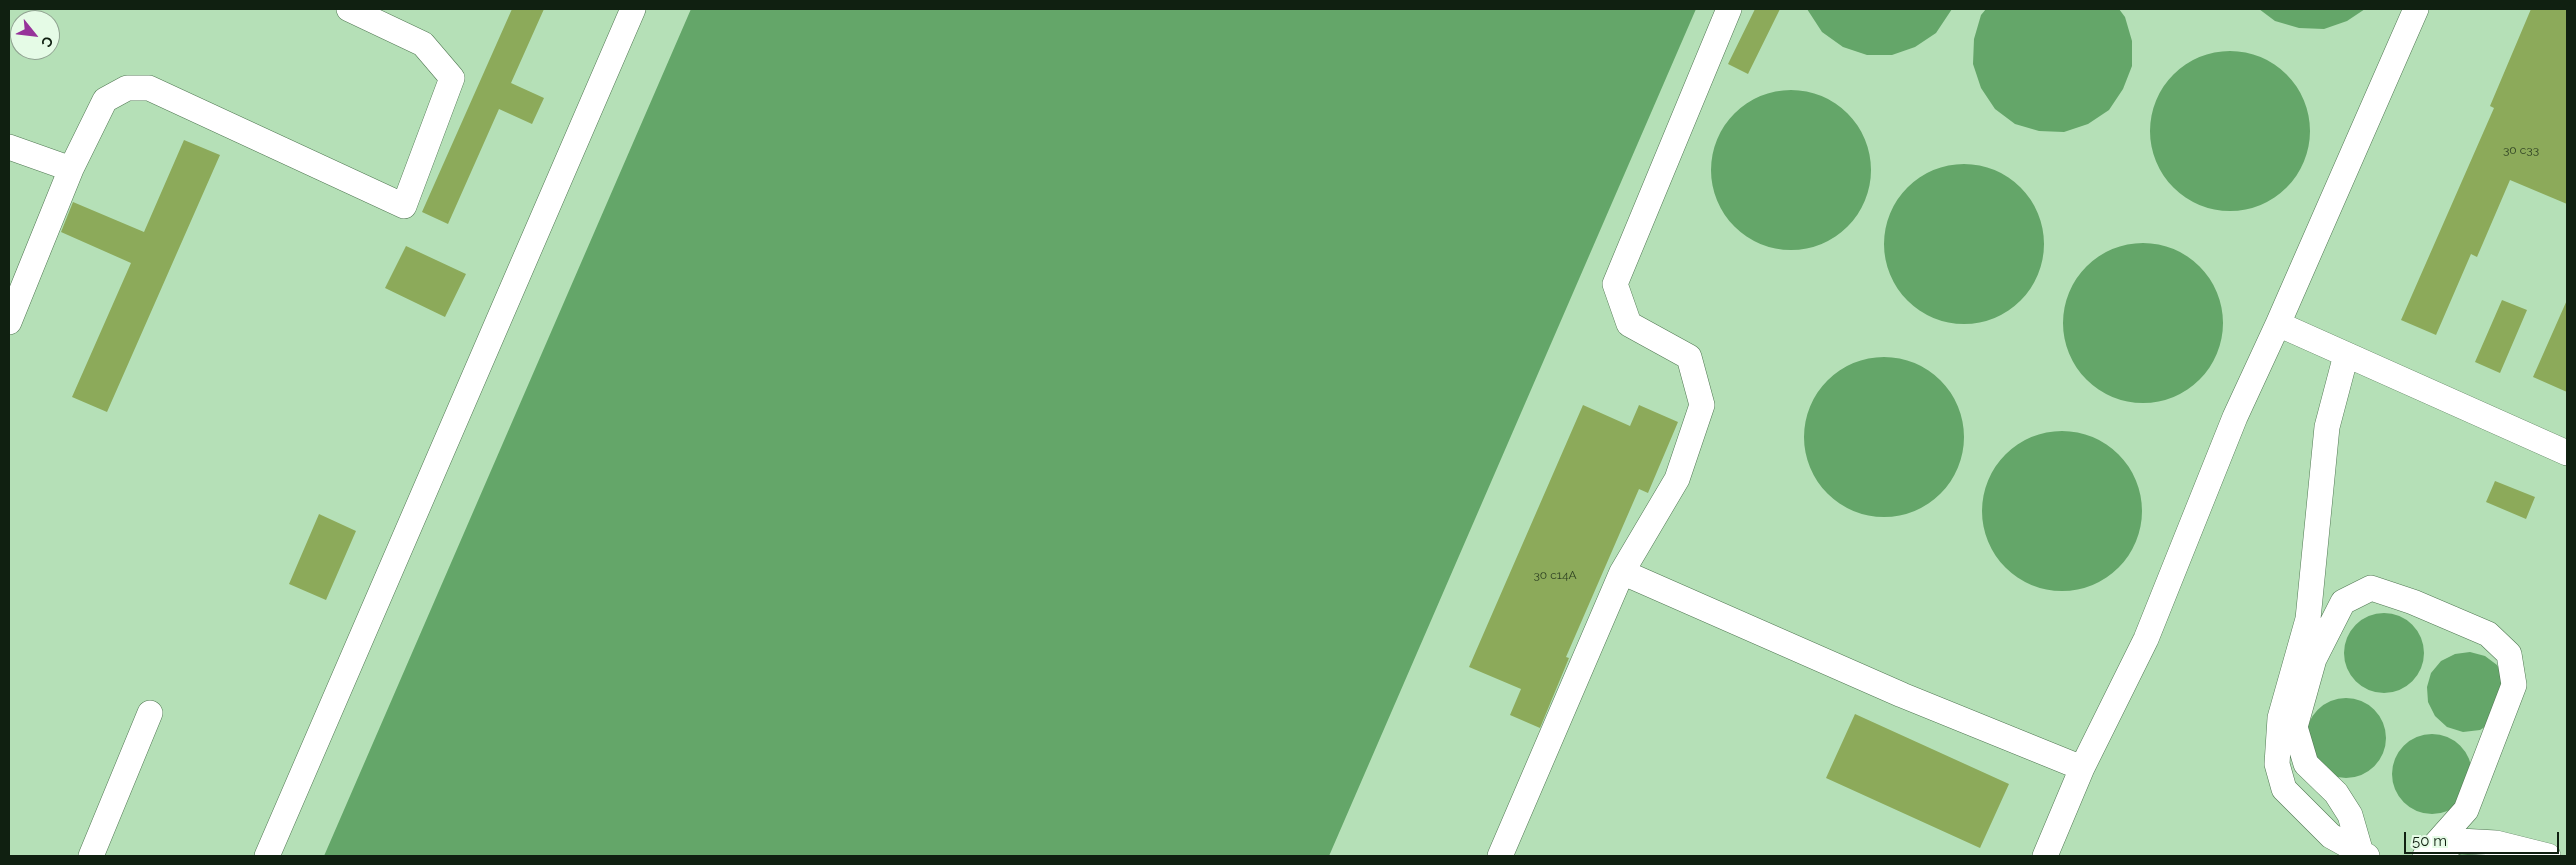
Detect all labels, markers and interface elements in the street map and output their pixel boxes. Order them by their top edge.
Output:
north arrow [10,10,60,60]
text: С [38,34,57,50]
house number: 30 с33 [2503,143,2539,157]
house number: 30 с14А [1533,568,1577,582]
scale bar [2406,822,2561,854]
text: 50 m [2412,832,2447,850]

